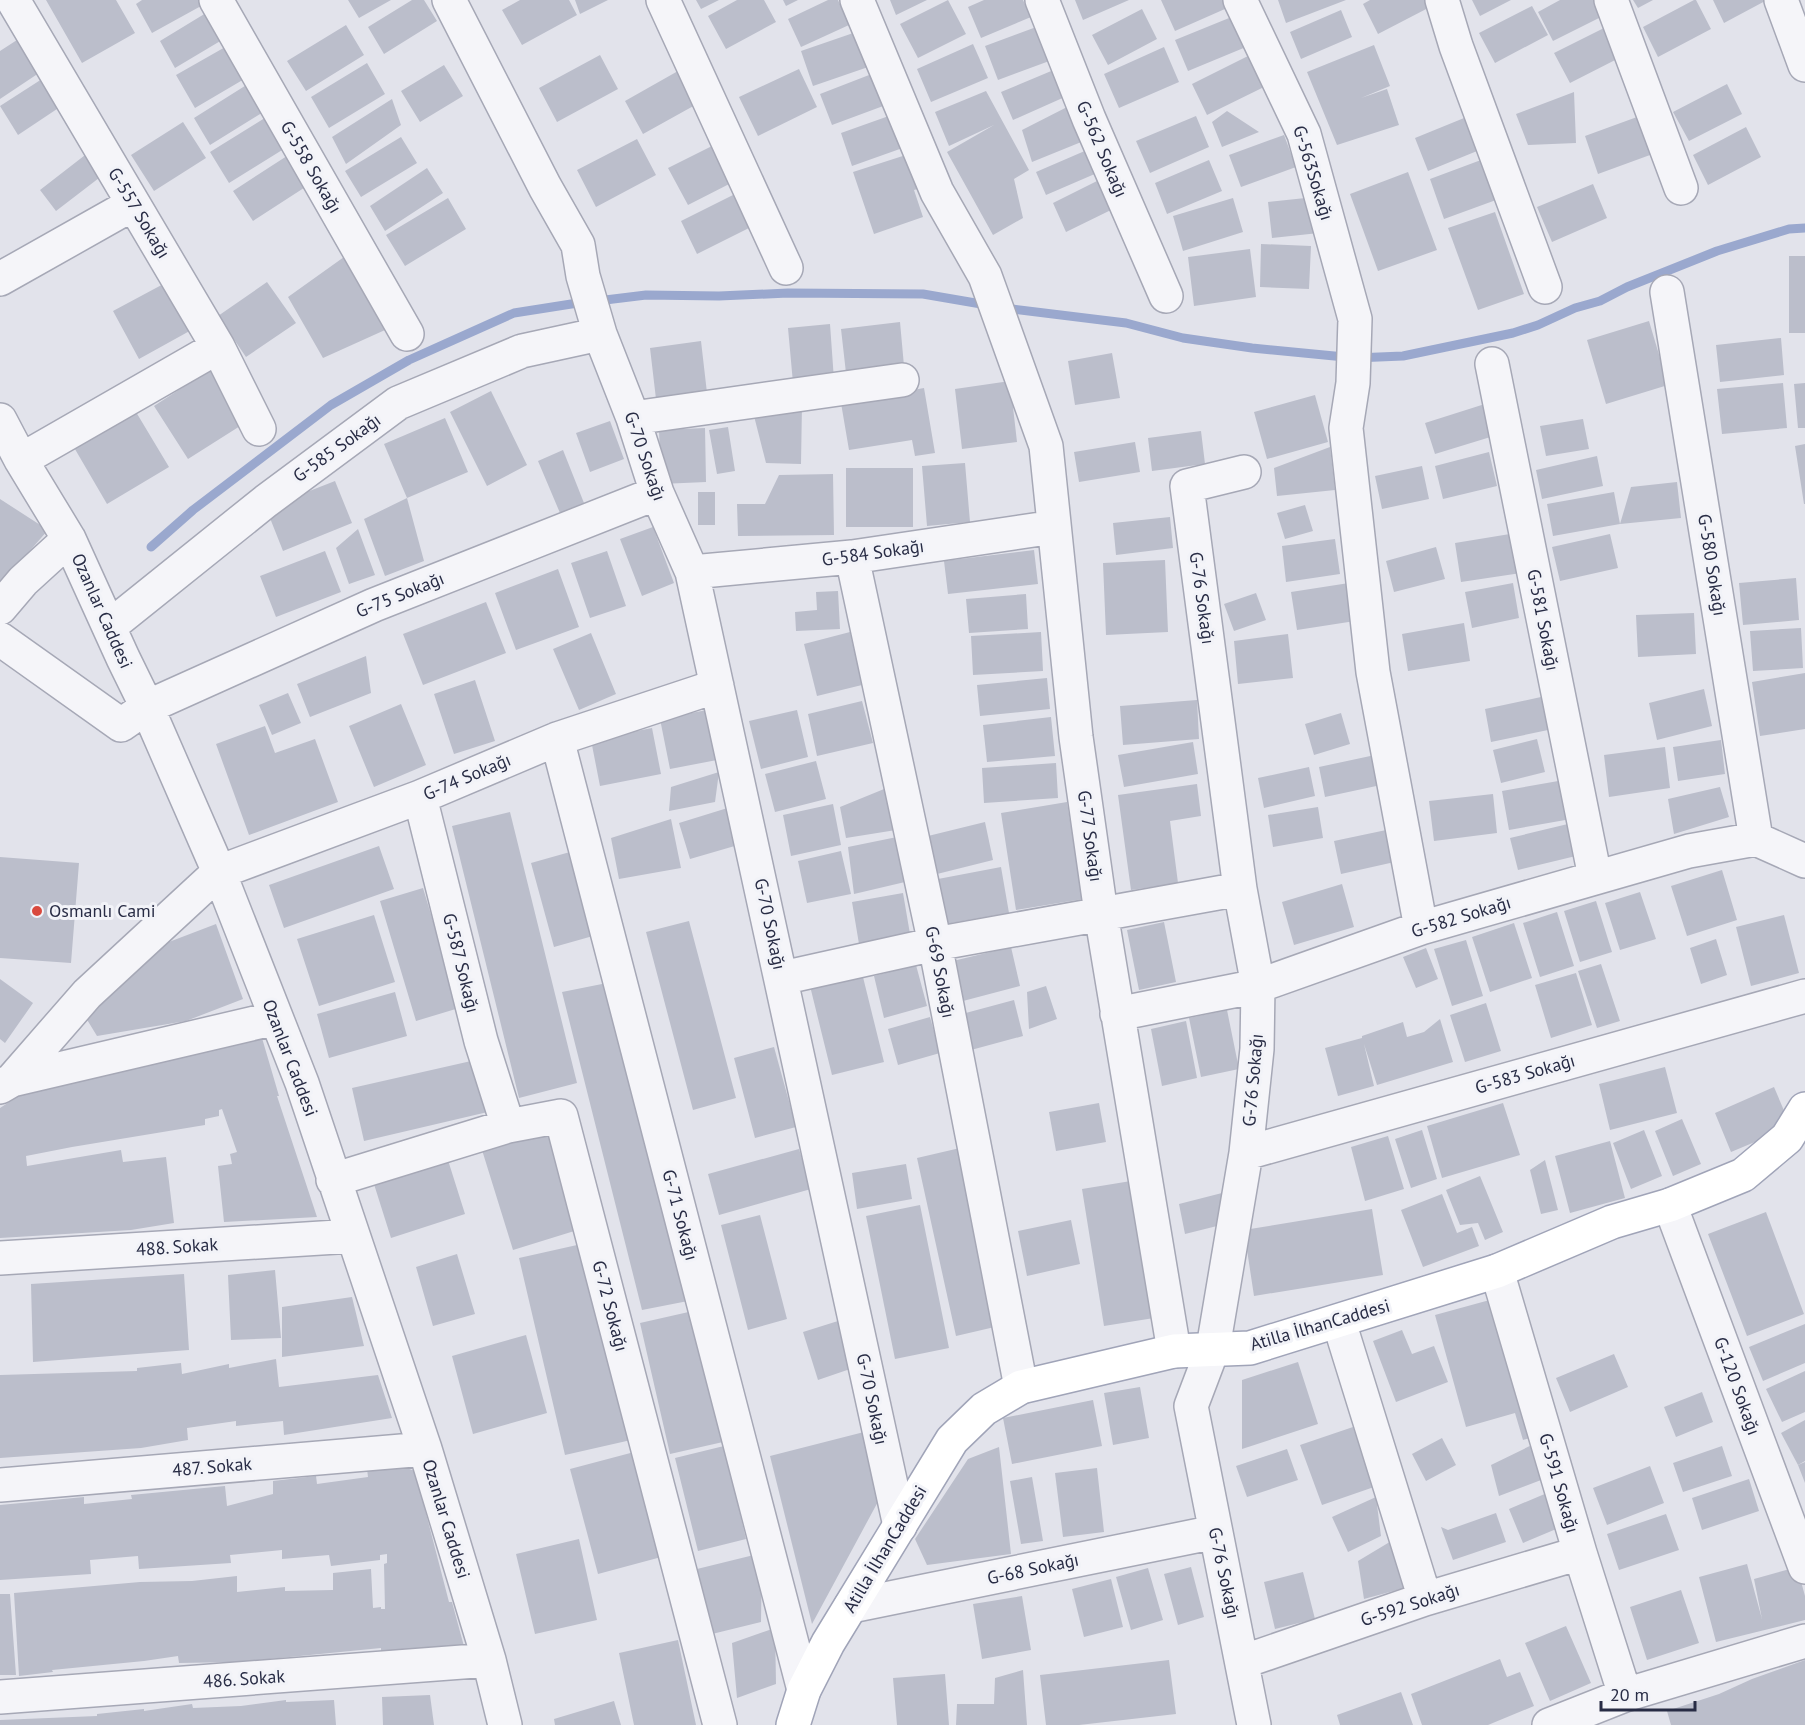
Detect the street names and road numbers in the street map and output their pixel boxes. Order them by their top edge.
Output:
street label: G-562 Sokağı [1072,97,1133,201]
street label: G-558 Sokağı [276,116,347,217]
street label: G-563Sokağı [1288,123,1339,223]
street label: G-557 Sokağı [103,163,176,262]
street label: G-585 Sokağı [288,408,385,487]
street label: G-70 Sokağı [619,408,672,504]
street label: G-580 Sokağı [1693,512,1732,618]
street label: G-584 Sokağı [820,534,926,571]
street label: Ozanlar Caddesi [67,550,138,672]
street label: G-76 Sokağı [1185,550,1220,646]
street label: G-75 Sokağı [352,566,447,623]
street label: G-581 Sokağı [1522,567,1565,673]
street label: G-74 Sokağı [419,748,514,805]
street label: G-77 Sokağı [1073,789,1108,883]
street label: G-70 Sokağı [750,876,791,972]
street label: G-582 Sokağı [1408,890,1513,943]
street label: G-587 Sokağı [438,911,485,1015]
street label: G-69 Sokağı [920,924,961,1020]
street label: Ozanlar Caddesi [258,996,323,1120]
street label: G-76 Sokağı [1237,1033,1268,1127]
street label: G-583 Sokağı [1472,1048,1578,1099]
street label: G-71 Sokağı [657,1167,704,1263]
street label: 488. Sokak [135,1232,219,1261]
street label: G-72 Sokağı [587,1258,634,1354]
street label: Atilla İlhanCaddesi [1247,1294,1392,1355]
street label: G-120 Sokağı [1709,1334,1766,1438]
street label: G-70 Sokağı [852,1351,893,1447]
street label: G-591 Sokağı [1534,1430,1585,1536]
street label: 487. Sokak [171,1452,253,1481]
street label: Ozanlar Caddesi [417,1456,476,1581]
street label: Atilla İlhanCaddesi [838,1481,932,1617]
street label: G-76 Sokağı [1204,1525,1245,1621]
street label: G-68 Sokağı [985,1548,1081,1589]
street label: G-592 Sokağı [1357,1578,1462,1631]
street label: 486. Sokak [202,1664,286,1693]

